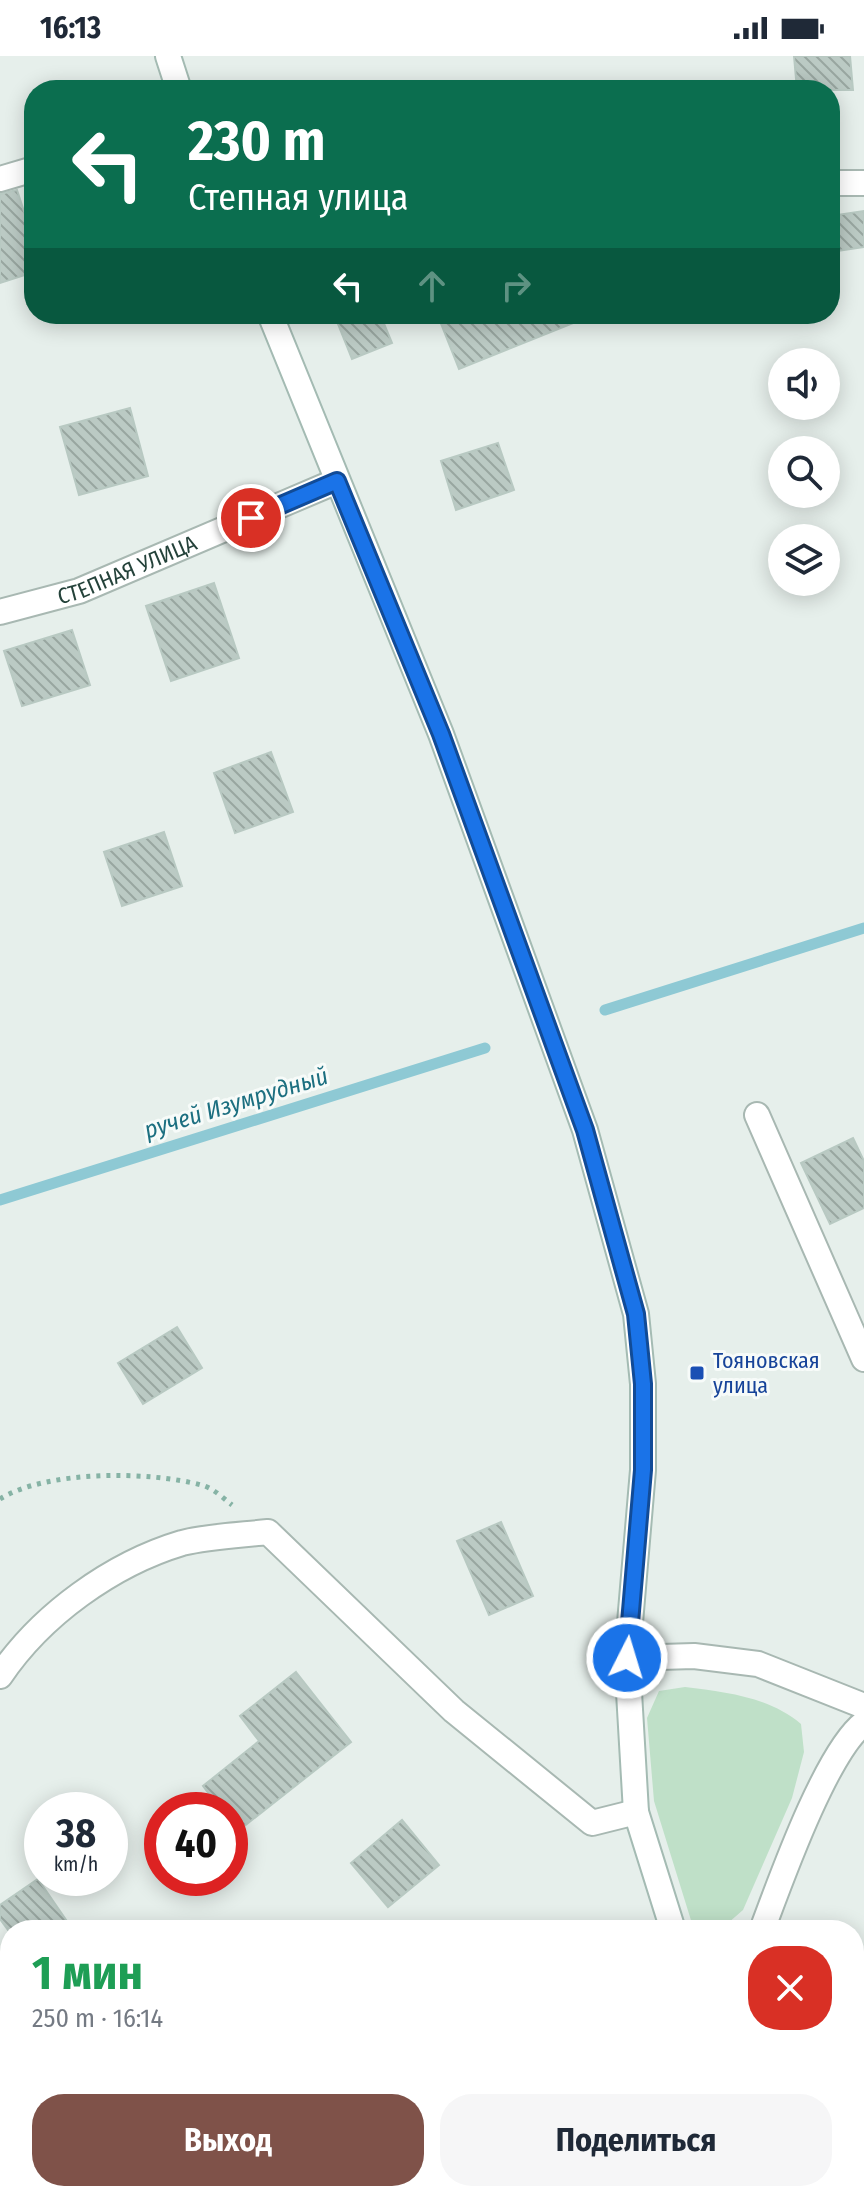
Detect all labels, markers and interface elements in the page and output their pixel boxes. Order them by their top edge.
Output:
text: 16:13 [40,10,101,46]
text: 230 m [188,108,325,175]
icon: left [56,112,160,216]
text: Степная улица [188,176,408,220]
icon: left [326,264,370,308]
icon: ahead [410,264,454,308]
icon: right [494,264,538,308]
map controls [768,348,840,596]
button: sound [768,348,840,420]
button: search [768,436,840,508]
pin [217,484,285,552]
icon: arrive [229,496,273,540]
button: layers [768,524,840,596]
street label: СТЕПНАЯ УЛИЦА [54,529,201,610]
water label: ручей Изумрудный [141,1062,331,1144]
place label: Тояновская улица [713,1347,820,1399]
marker: Тояновская улица [688,1364,706,1382]
position arrow [585,1616,669,1700]
speed limit sign: 40 [144,1792,248,1896]
text: 38 [56,1810,96,1858]
text: km/h [54,1852,98,1876]
text: 1 мин [32,1944,143,2002]
button: close [748,1946,832,2030]
text: 250 m · 16:14 [32,2003,163,2034]
button: Выход [32,2094,424,2186]
button: Поделиться [440,2094,832,2186]

